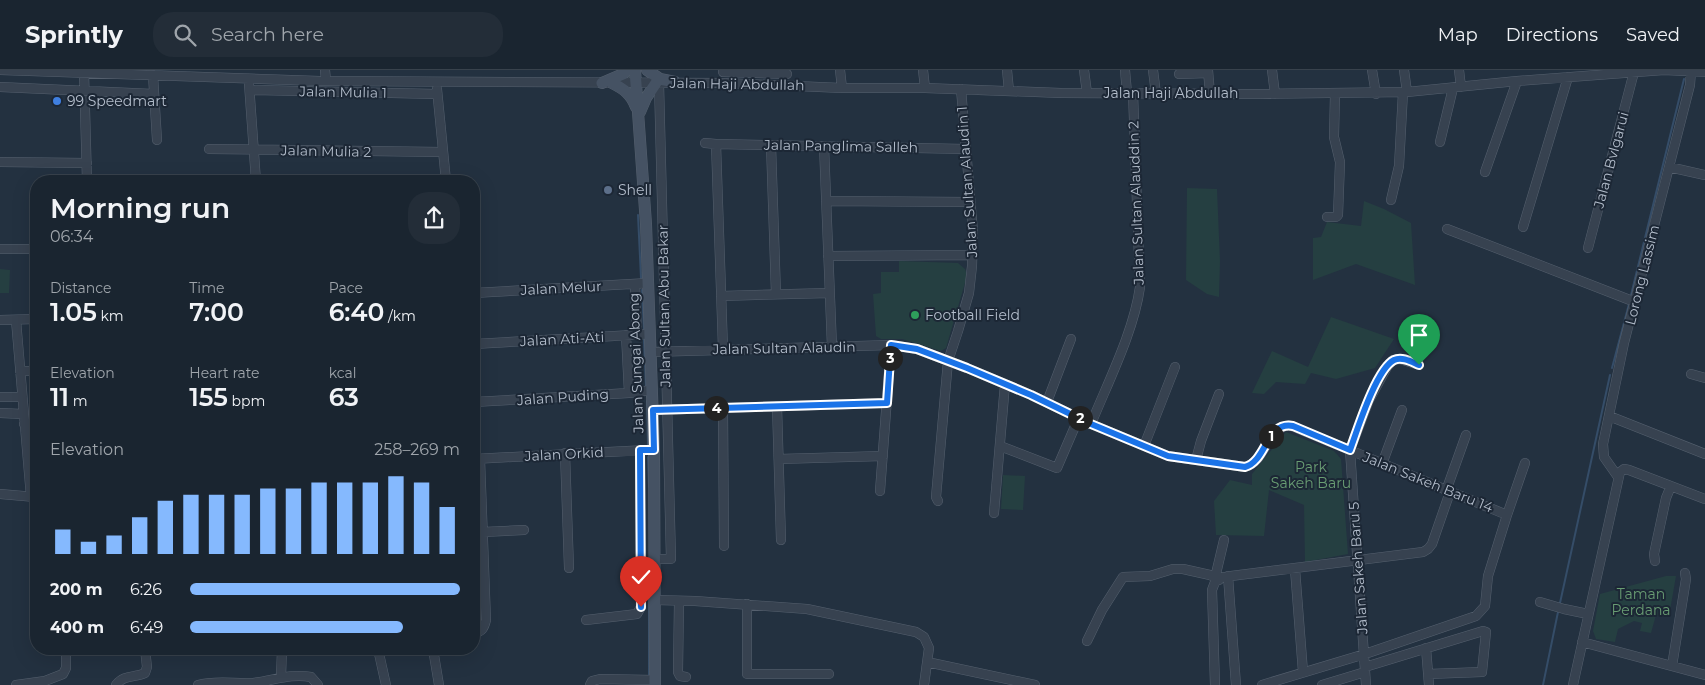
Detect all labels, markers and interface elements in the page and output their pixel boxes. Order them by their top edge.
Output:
search box [153,12,503,57]
text: Sprintly [25,20,123,49]
icon: search [171,21,199,49]
text: Search here [211,23,324,46]
text: Map [1438,24,1478,46]
text: Directions [1506,24,1598,46]
text: Saved [1626,24,1680,46]
street label: Jalan Haji Abdullah [668,74,805,94]
street label: Jalan Mulia 1 [298,82,387,102]
street label: Jalan Haji Abdullah [1102,84,1239,102]
place label: 99 Speedmart [67,92,167,110]
marker: 99 Speedmart [51,95,63,107]
street label: Jalan Sultan Alaudin 1 [953,106,981,259]
street label: Jalan Bvlgarui [1589,110,1633,211]
street label: Jalan Sultan Alauddin 2 [1124,121,1148,286]
street label: Jalan Panglima Salleh [763,136,918,156]
street label: Jalan Mulia 2 [280,141,372,161]
place label: Shell [618,181,652,199]
marker: Shell [602,184,614,196]
text: Morning run [50,191,230,225]
button: share [408,192,460,244]
street label: Lorong Lassim [1621,223,1663,327]
street label: Jalan Sultan Abu Bakar [654,224,674,388]
text: 06:34 [50,227,93,246]
street label: Jalan Melur [519,277,602,299]
text: Distance [50,279,112,297]
text: Time [189,279,224,297]
text: Pace [329,279,363,297]
street label: Jalan Sungai Abong [625,292,647,435]
text: 1.05 [50,297,97,327]
text: 7:00 [189,297,244,327]
text: 6:40 [329,297,384,327]
place label: Football Field [925,306,1020,324]
text: km [97,307,124,325]
text: /km [384,307,416,325]
marker: Football Field [909,309,921,321]
pin [1398,314,1440,365]
icon: arrive [1405,321,1433,349]
street label: Jalan Ati-Ati [518,328,605,350]
street label: Jalan Sultan Alaudin [711,338,856,358]
pin: 3 [878,346,902,370]
text: 3 [886,349,895,367]
text: Elevation [50,364,115,382]
text: Heart rate [189,364,260,382]
text: kcal [329,364,357,382]
text: 11 [50,382,69,412]
text: 155 [189,382,228,412]
text: 63 [329,382,359,412]
street label: Jalan Puding [515,385,610,409]
text: m [69,392,88,410]
text: bpm [228,392,265,410]
pin: 4 [704,396,728,420]
text: 4 [712,399,721,417]
pin: 2 [1068,406,1092,430]
text: 2 [1076,409,1085,427]
pin: 1 [1258,424,1284,448]
text: 1 [1269,427,1274,445]
text: Elevation [50,440,124,459]
text: 258–269 m [374,440,460,459]
street label: Jalan Orkid [523,443,604,465]
street label: Jalan Sakeh Baru 14 [1359,447,1496,517]
park label: Park Sakeh Baru [1271,458,1351,492]
street label: Jalan Sakeh Baru 5 [1344,501,1372,636]
pin [620,556,662,607]
icon: check [627,563,655,591]
text: 200 m [50,580,102,599]
text: 6:26 [130,580,162,599]
park label: Taman Perdana [1611,585,1671,619]
text: 400 m [50,618,104,637]
text: 6:49 [130,618,163,637]

